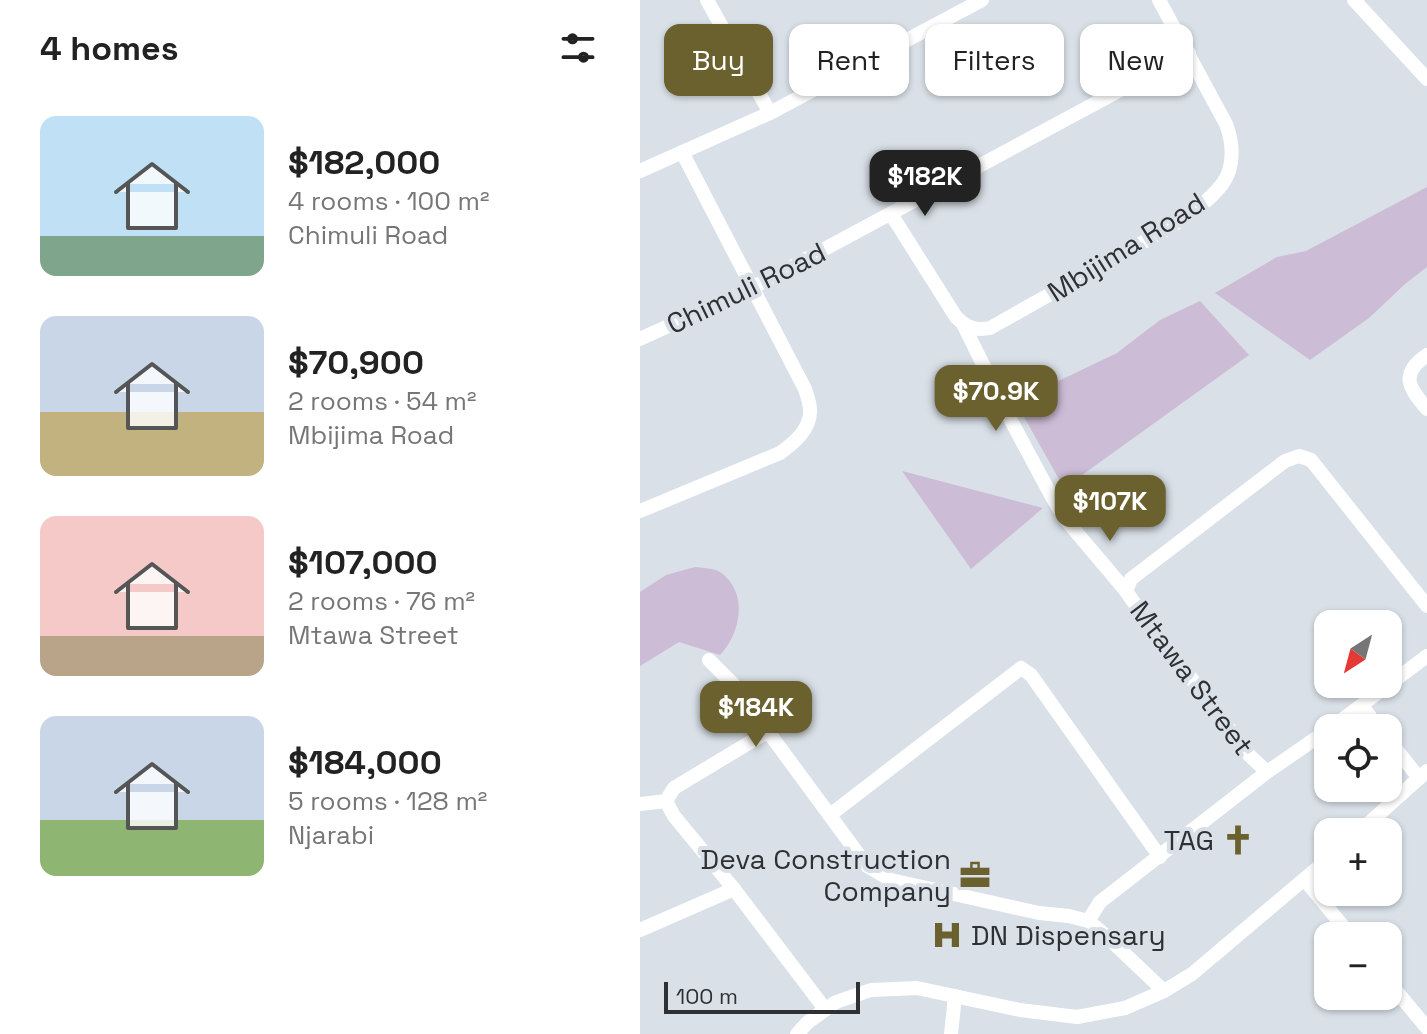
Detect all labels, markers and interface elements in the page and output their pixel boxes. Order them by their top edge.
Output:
chip: Buy [664,24,773,96]
chip: Rent [789,24,909,96]
chip: Filters [925,24,1064,96]
chip: New [1080,24,1193,96]
icon: filters [556,26,600,70]
text: 4 homes [40,27,178,70]
text: $182,000 [288,141,440,184]
icon: home [104,148,200,244]
pin: $182K [869,150,981,218]
text: $182K [888,159,962,193]
text: 4 rooms · 100 m² [288,184,489,218]
street label: Mbijima Road [1041,184,1211,310]
text: Chimuli Road [288,218,448,252]
street label: Chimuli Road [661,234,831,342]
text: $70,900 [288,341,424,384]
icon: home [104,348,200,444]
pin: $70.9K [931,365,1061,433]
text: $70.9K [953,374,1039,408]
text: 2 rooms · 54 m² [288,384,477,418]
text: Mbijima Road [288,418,454,452]
pin: $107K [1054,475,1166,543]
text: $107K [1073,484,1147,518]
text: $107,000 [288,541,438,584]
icon: home [104,548,200,644]
text: 2 rooms · 76 m² [288,584,475,618]
street label: Mtawa Street [1122,594,1262,762]
north arrow [1314,610,1402,698]
map controls [1314,610,1402,1010]
text: Mtawa Street [288,618,459,652]
pin: $184K [700,681,812,749]
text: $184K [718,690,794,724]
button: locate [1314,714,1402,802]
text: $184,000 [288,741,442,784]
icon: home [104,748,200,844]
text: 5 rooms · 128 m² [288,784,487,818]
text: Njarabi [288,818,374,852]
button: + [1314,818,1402,906]
place label: TAG [1164,822,1214,858]
church icon: TAG [1221,823,1255,857]
place label: Deva Construction Company [701,841,951,909]
office icon: Deva Construction Company [958,858,992,892]
place label: DN Dispensary [971,917,1166,953]
hospital icon: DN Dispensary [930,918,964,952]
button: − [1314,922,1402,1010]
scale bar [664,978,860,1014]
text: 100 m [676,982,738,1010]

